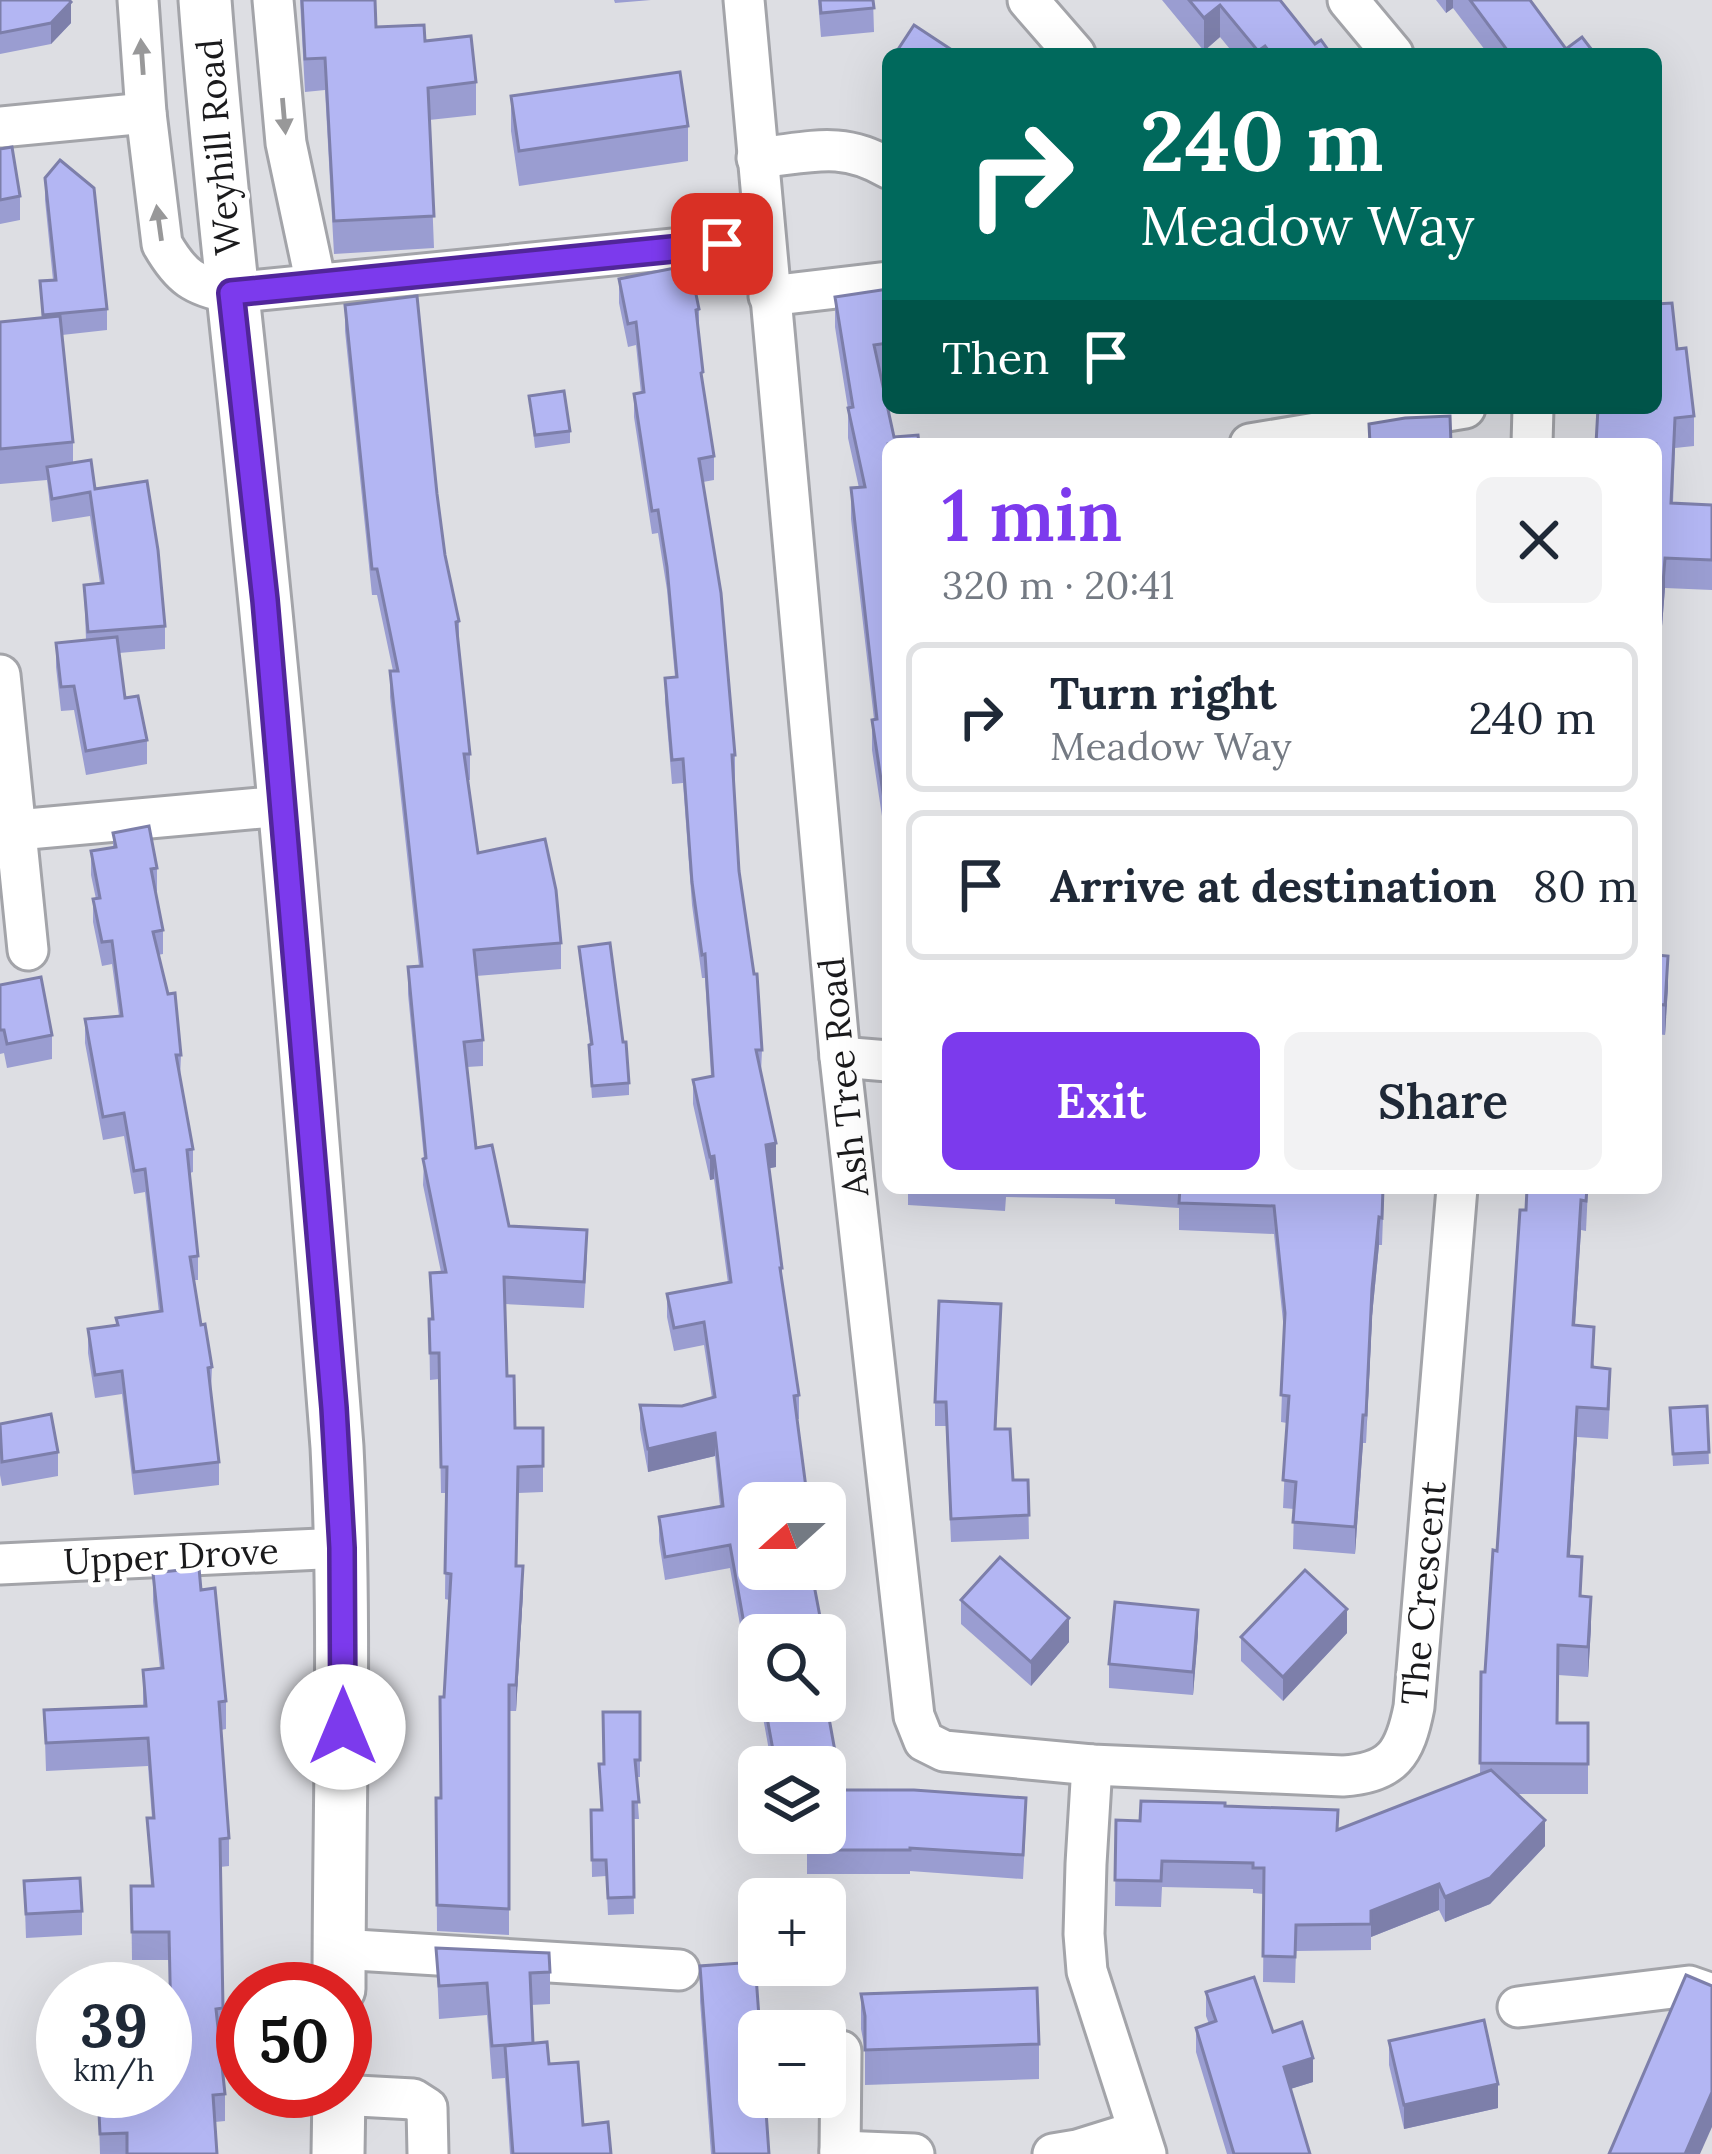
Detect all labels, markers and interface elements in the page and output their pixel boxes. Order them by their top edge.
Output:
one-way arrow [132,37,151,75]
street label: Weyhill Road [186,37,250,257]
text: 240 m [1140,86,1384,194]
icon: right [942,96,1098,252]
one-way arrow [275,98,294,136]
text: Meadow Way [1140,191,1474,260]
pin [671,193,773,295]
one-way arrow [149,204,168,241]
icon: arrive [689,211,755,277]
icon: arrive [1073,324,1139,390]
text: Then [942,329,1049,386]
text: 1 min [942,469,1122,561]
button: close [1476,477,1602,603]
text: 320 m · 20:41 [942,560,1175,610]
text: Turn right [1050,664,1277,721]
icon: right [948,684,1014,750]
text: 240 m [1468,689,1596,746]
text: Meadow Way [1050,721,1292,771]
icon: arrive [948,852,1014,918]
text: Arrive at destination [1050,857,1497,914]
text: 80 m [1533,857,1638,914]
street label: Ash Tree Road [808,955,879,1200]
button: Exit [942,1032,1260,1170]
button: Share [1284,1032,1602,1170]
street label: The Crescent [1390,1479,1456,1707]
north arrow [738,1482,846,1590]
map controls [738,1482,846,2118]
street label: Upper Drove [62,1527,280,1585]
button: search [738,1614,846,1722]
position arrow [280,1664,406,1790]
button: layers [738,1746,846,1854]
button: + [738,1878,846,1986]
speed limit sign: 50 [216,1962,372,2118]
text: 39 [80,1987,148,2063]
button: − [738,2010,846,2118]
text: km/h [73,2051,155,2089]

